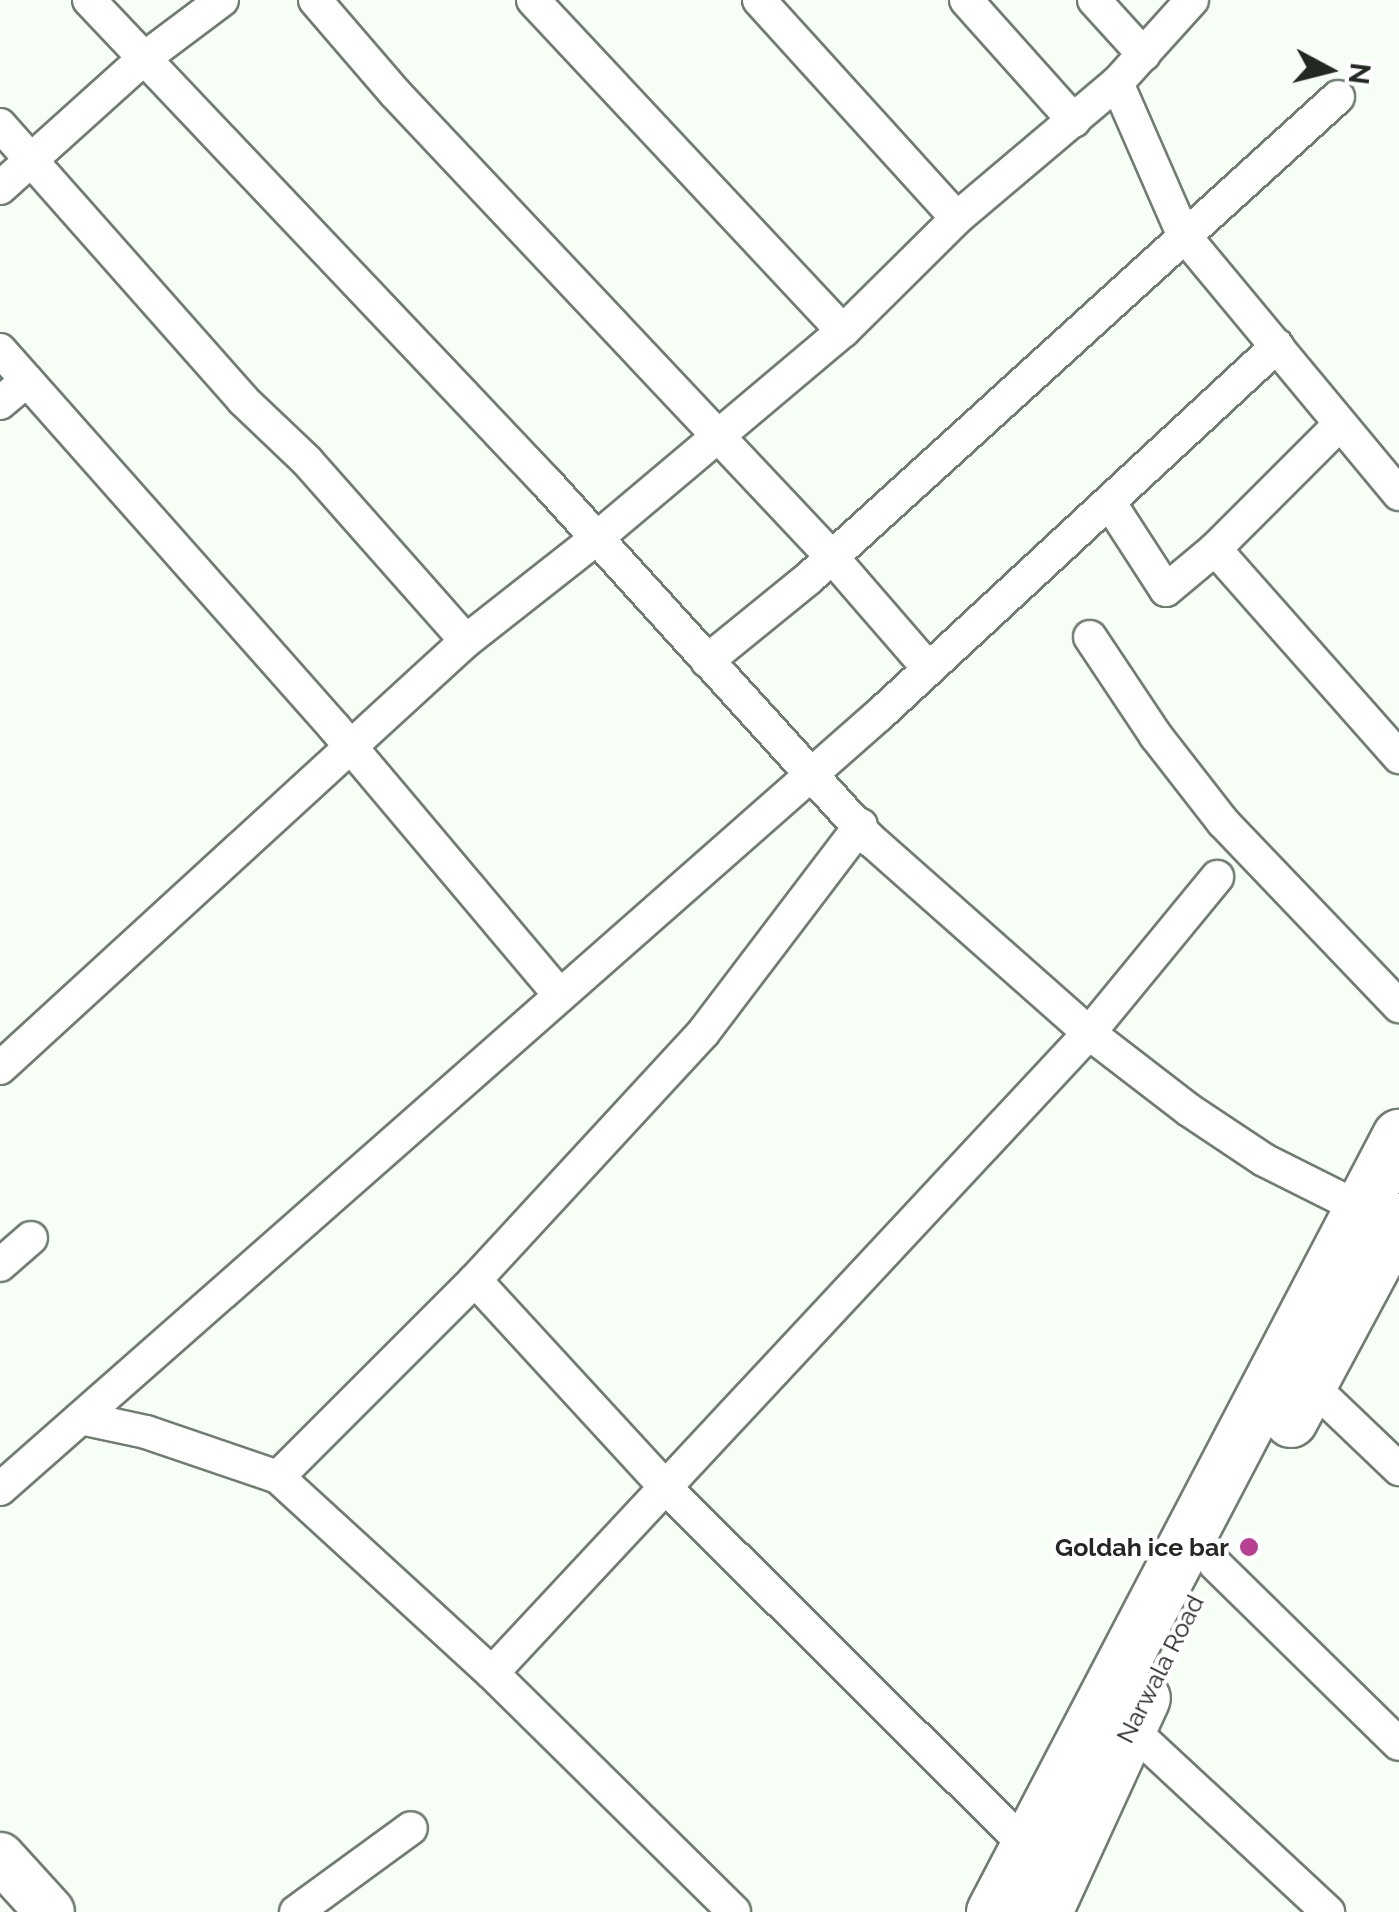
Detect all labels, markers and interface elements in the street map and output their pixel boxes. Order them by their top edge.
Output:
north arrow [1279,20,1379,120]
text: N [1342,61,1377,86]
place label: Goldah ice bar [1055,1532,1229,1562]
marker: Goldah ice bar [1238,1536,1260,1558]
street label: Narwala Road [1110,1590,1210,1748]

